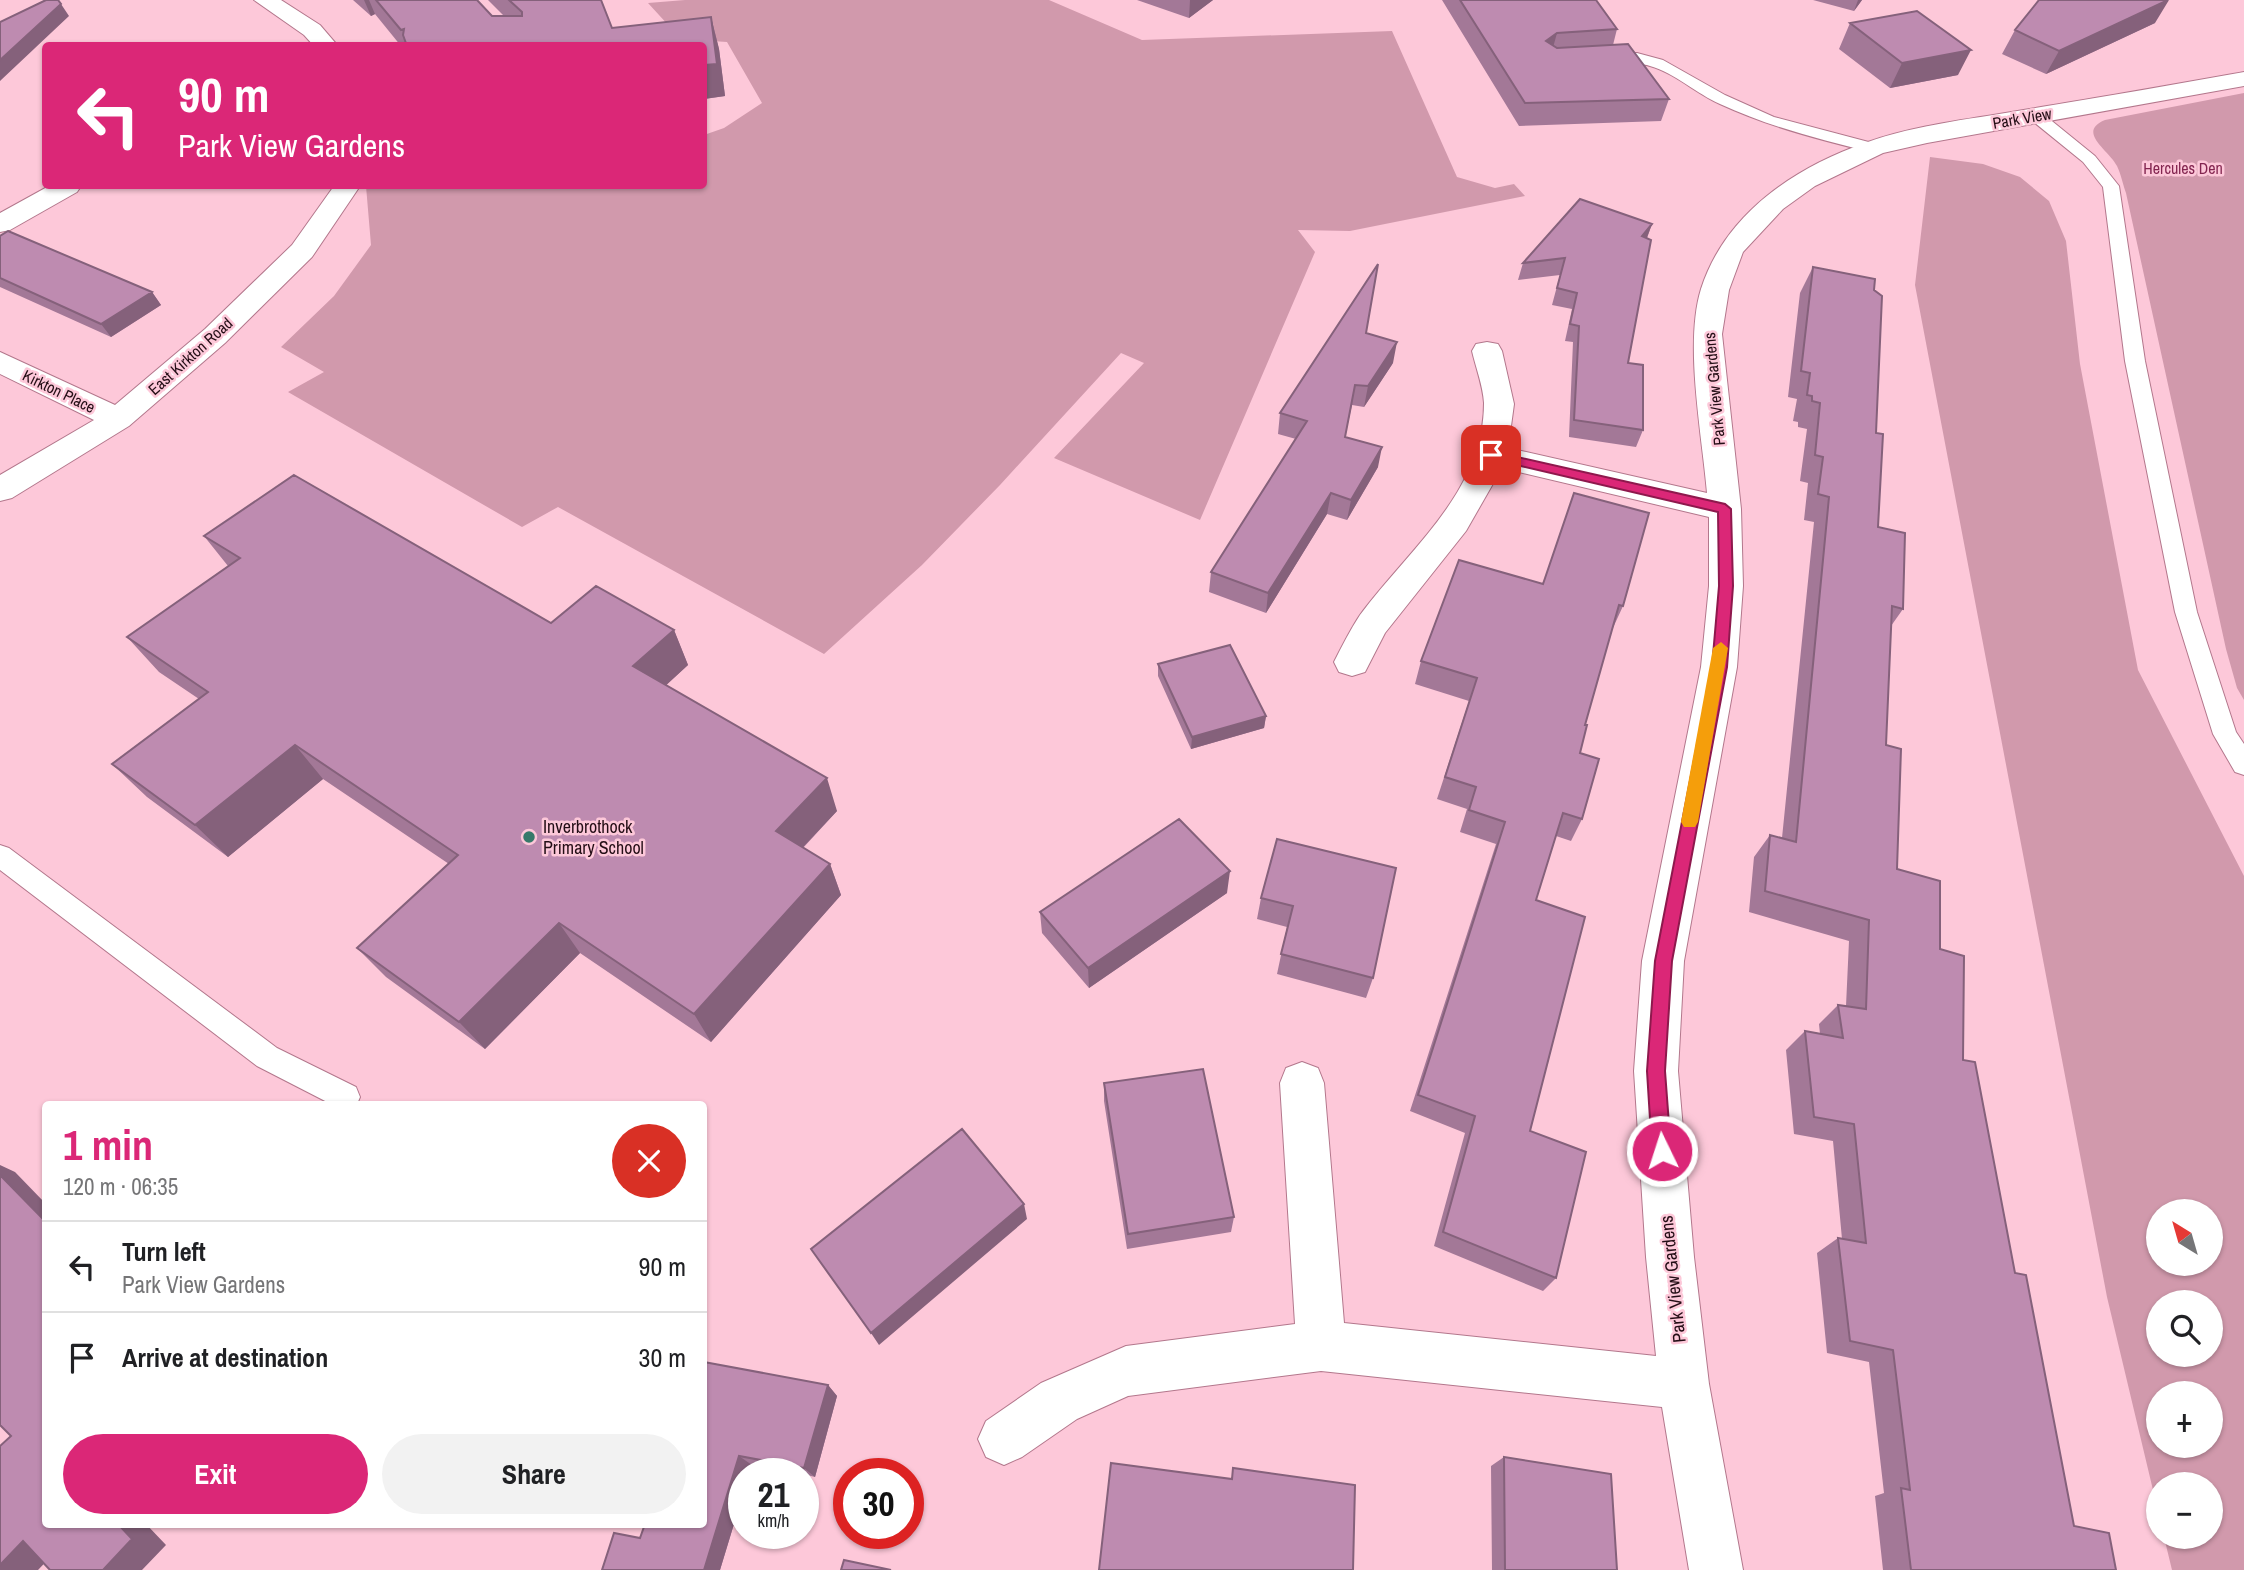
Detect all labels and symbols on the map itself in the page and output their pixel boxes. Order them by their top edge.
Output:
street label: Park View [1991,102,2054,134]
park label: Hercules Den [2143,157,2223,179]
street label: East Kirkton Road [143,312,237,400]
street label: Park View Gardens [1698,331,1730,447]
street label: Kirkton Place [19,364,99,418]
pin [1461,425,1521,485]
place label: Inverbrothock Primary School [543,814,644,860]
marker: Inverbrothock Primary School [521,829,537,845]
position arrow [1625,1114,1699,1188]
north arrow [2146,1199,2222,1276]
street label: Park View Gardens [1653,1214,1692,1344]
speed limit sign: 30 [833,1458,924,1549]

